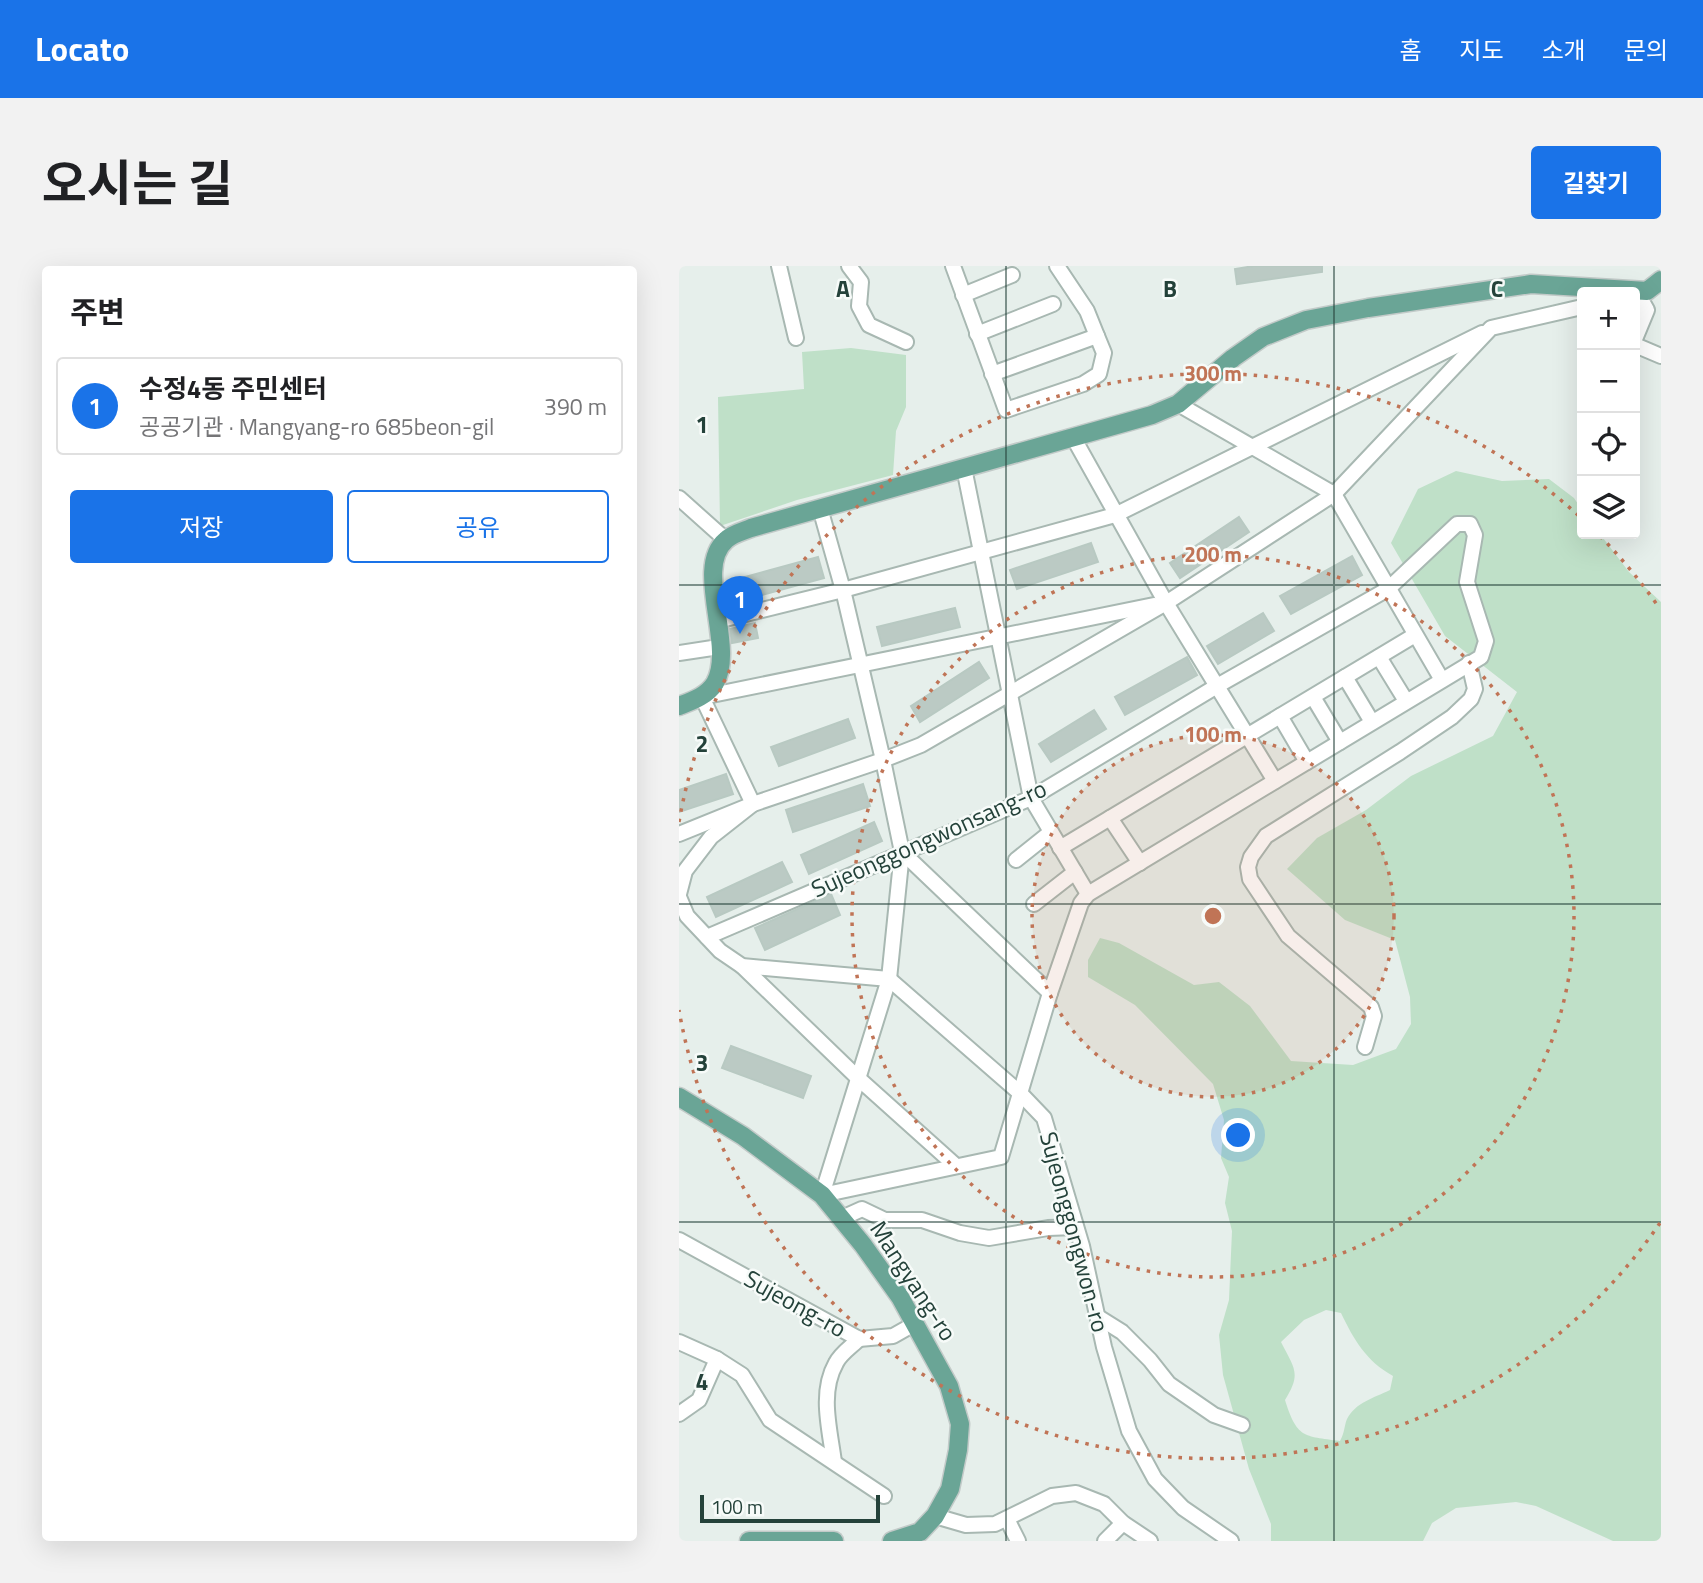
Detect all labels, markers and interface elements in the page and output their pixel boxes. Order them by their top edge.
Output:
text: Locato [35,24,129,74]
text: 홈 [1399,32,1421,68]
text: 지도 [1459,32,1504,68]
text: 소개 [1542,32,1586,68]
text: 문의 [1624,32,1668,68]
text: 오시는 길 [42,145,233,220]
button: 길찾기 [1531,146,1661,219]
text: A [836,271,850,306]
text: B [1163,271,1177,306]
text: C [1491,271,1503,306]
map controls [1577,287,1640,539]
button: + [1577,287,1640,350]
text: 주변 [70,289,125,335]
button: − [1577,350,1640,413]
text: 300 m [1184,357,1242,389]
text: 수정4동 주민센터 [139,369,327,408]
text: 1 [89,389,101,424]
text: 390 m [544,389,607,424]
text: 1 [696,407,708,442]
text: 공공기관 · Mangyang-ro 685beon-gil [139,409,494,444]
button: locate [1577,413,1640,476]
button: layers [1577,476,1640,539]
button: 저장 [70,490,333,563]
button: 공유 [347,490,609,563]
text: 200 m [1184,538,1242,570]
pin: 1 [717,576,763,634]
text: 100 m [1184,718,1242,750]
text: 2 [696,726,708,761]
street label: Sujeonggongwonsang-ro [805,770,1052,906]
centre of rings [1201,904,1225,928]
text: 3 [696,1045,708,1080]
your location [1221,1118,1255,1152]
street label: Sujeonggongwon-ro [1031,1127,1119,1336]
street label: Mangyang-ro [861,1213,966,1348]
street label: Sujeong-ro [738,1260,853,1346]
text: 4 [696,1364,708,1399]
scale bar [700,1492,880,1524]
text: 100 m [711,1492,763,1521]

